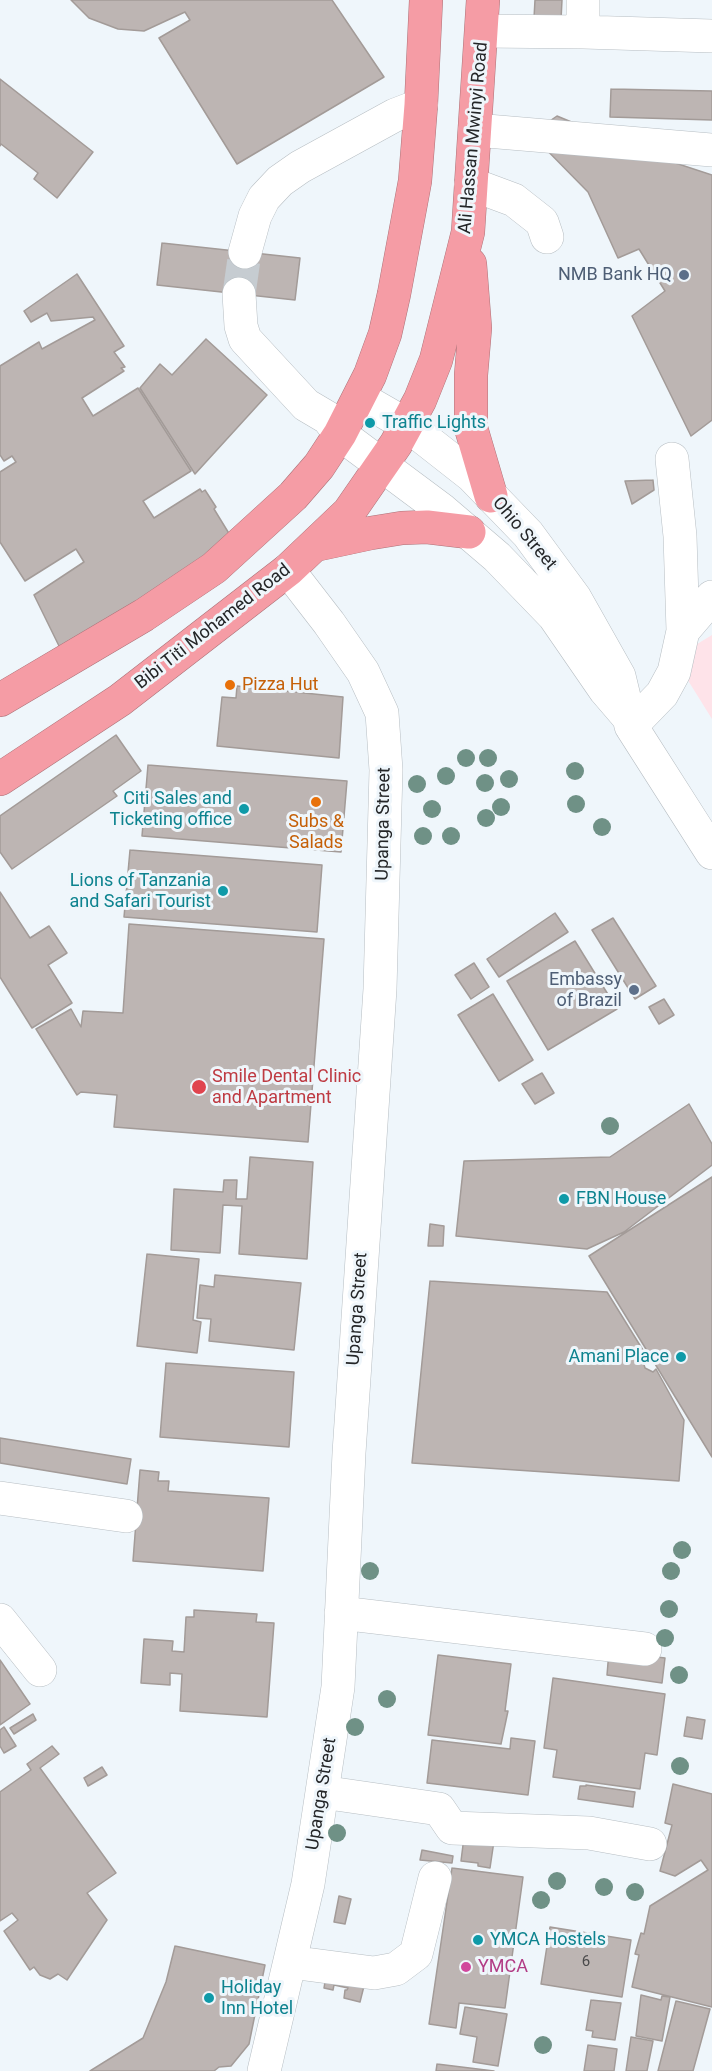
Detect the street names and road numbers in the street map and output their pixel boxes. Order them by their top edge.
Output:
street label: Ali Hassan Mwinyi Road [455,41,493,235]
street label: Ohio Street [487,493,561,575]
street label: Bibi Titi Mohamed Road [131,560,295,694]
street label: Upanga Street [372,767,396,881]
street label: Upanga Street [343,1252,373,1366]
street label: Upanga Street [302,1736,342,1852]

